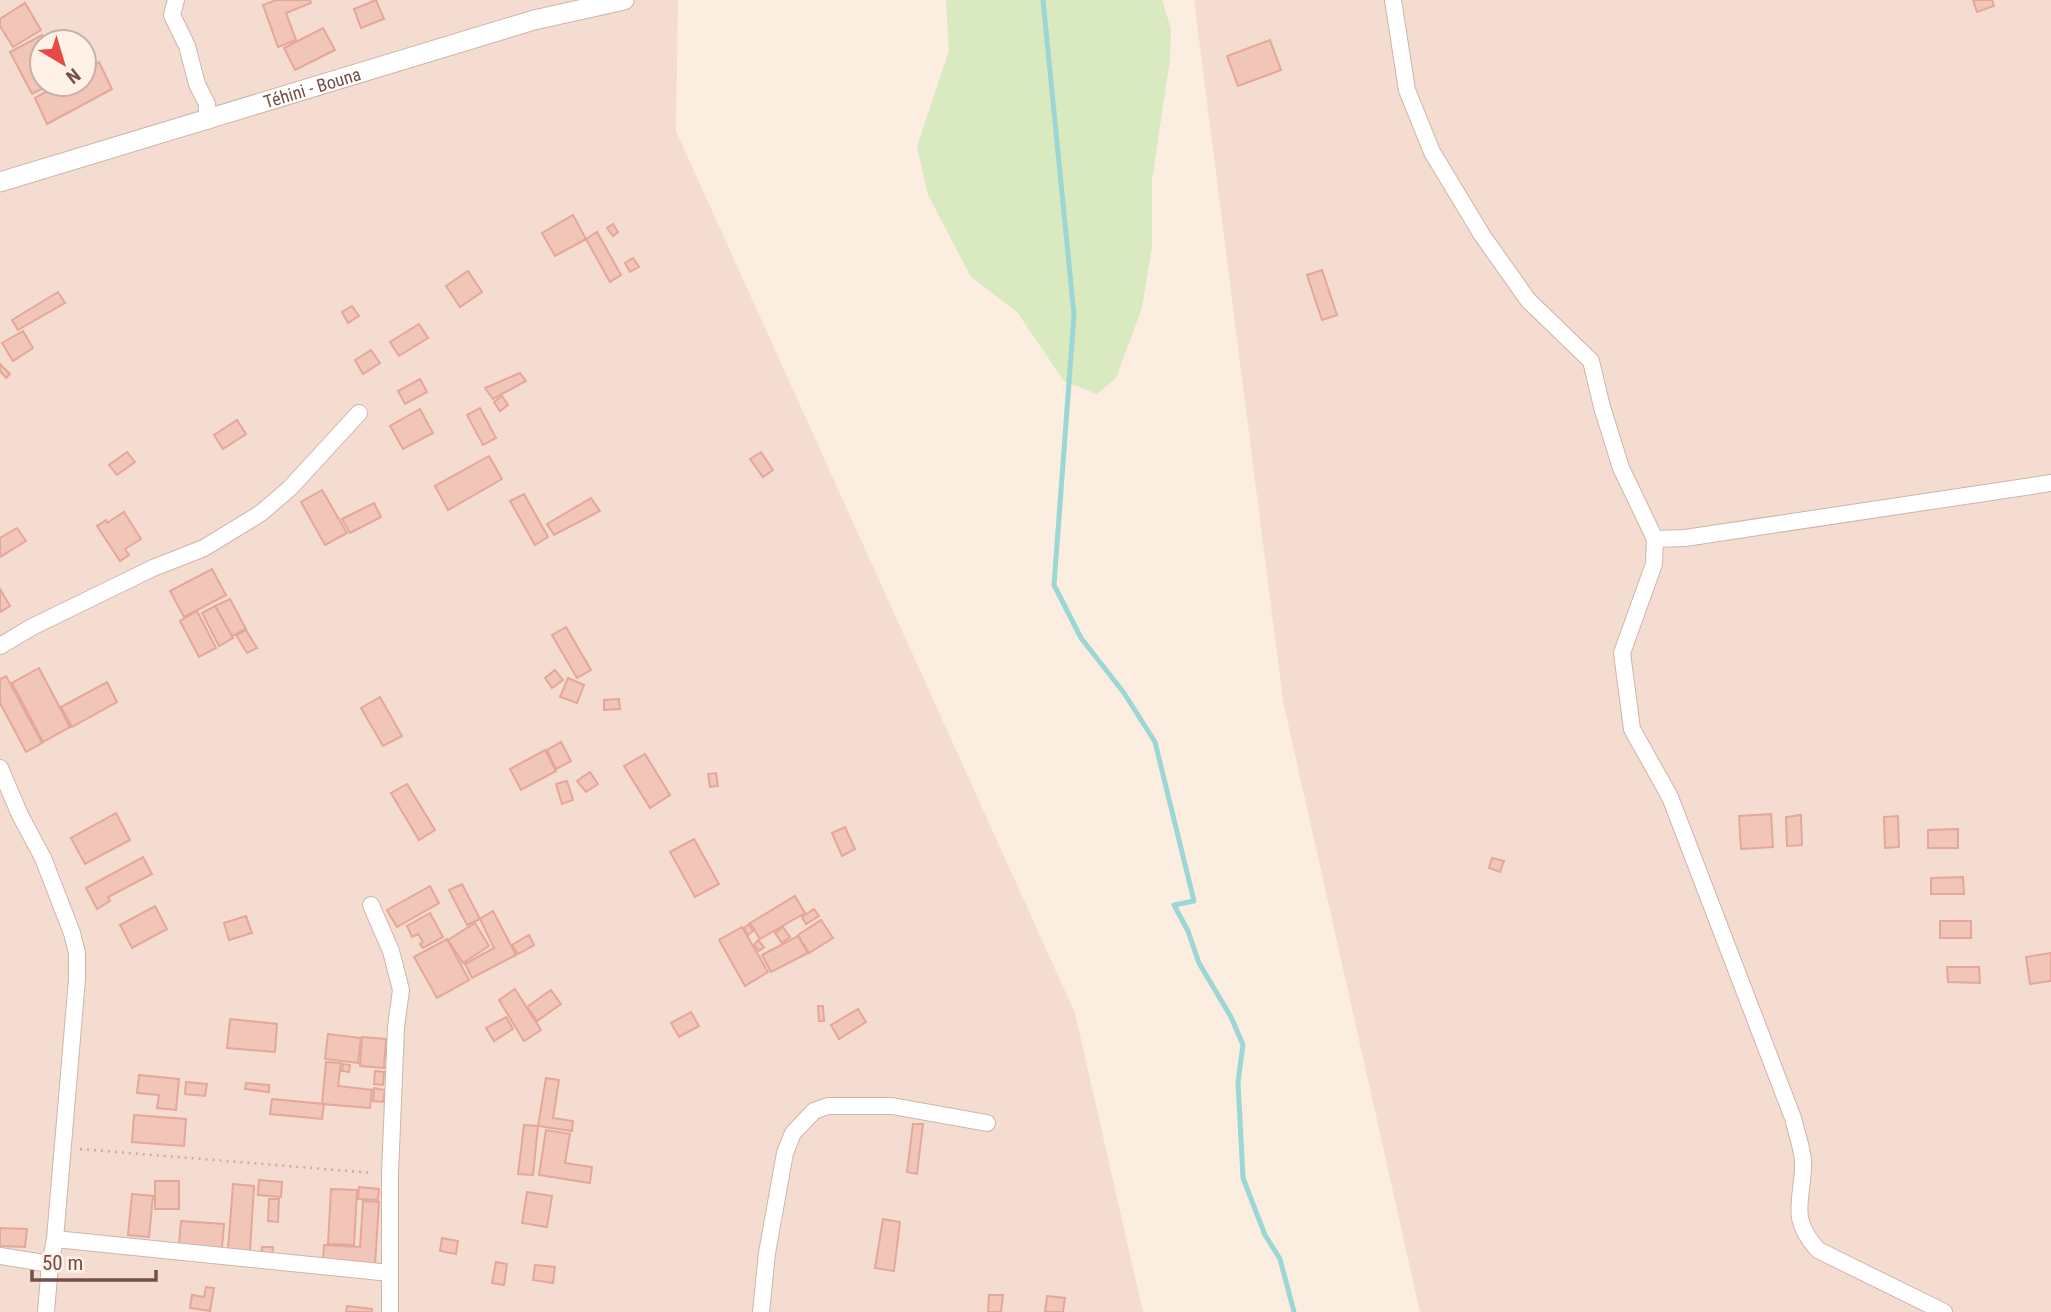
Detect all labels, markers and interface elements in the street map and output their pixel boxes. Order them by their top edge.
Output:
north arrow [28,28,98,98]
text: N [61,63,85,89]
street label: Téhini - Bouna [261,63,363,112]
scale bar [32,1238,156,1282]
text: 50 m [42,1251,83,1275]

